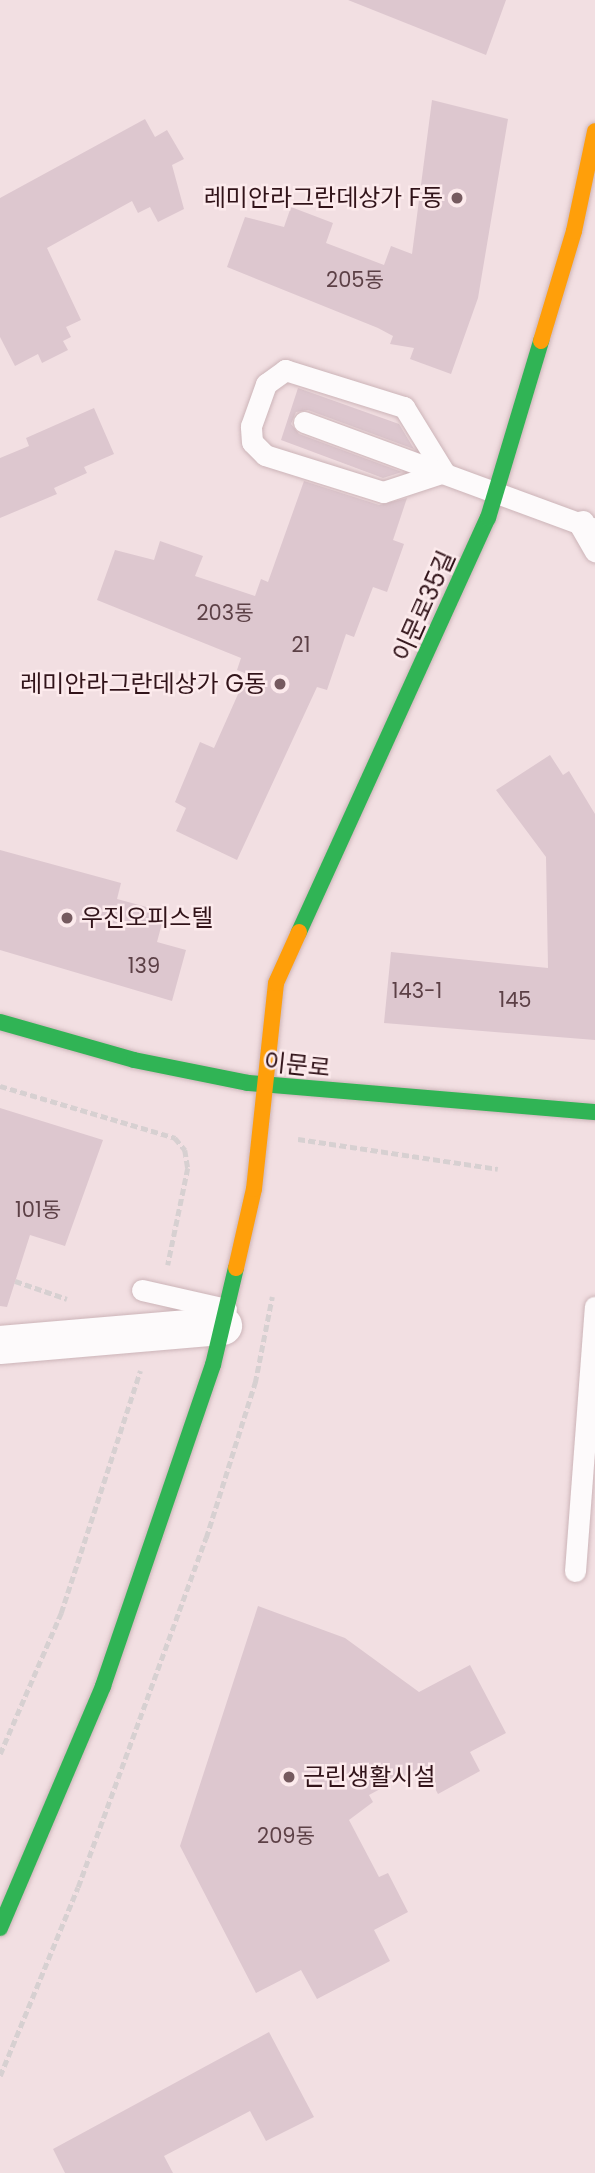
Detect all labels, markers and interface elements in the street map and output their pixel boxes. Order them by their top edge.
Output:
place label: 레미안라그란데상가 F동 [204,184,443,212]
marker: 레미안라그란데상가 F동 [449,190,465,206]
house number: 205동 [326,267,384,293]
street label: 이문로35길 [387,546,461,666]
house number: 203동 [197,600,253,626]
house number: 21 [292,632,310,658]
place label: 레미안라그란데상가 G동 [20,670,266,698]
marker: 레미안라그란데상가 G동 [272,676,288,692]
place label: 우진오피스텔 [81,904,213,932]
marker: 우진오피스텔 [59,910,75,926]
house number: 139 [128,953,160,979]
house number: 143-1 [392,978,442,1004]
house number: 145 [498,987,532,1013]
street label: 이문로 [263,1047,331,1083]
house number: 101동 [15,1197,61,1223]
place label: 근린생활시설 [303,1763,435,1791]
marker: 근린생활시설 [281,1769,297,1785]
house number: 209동 [257,1823,315,1849]

